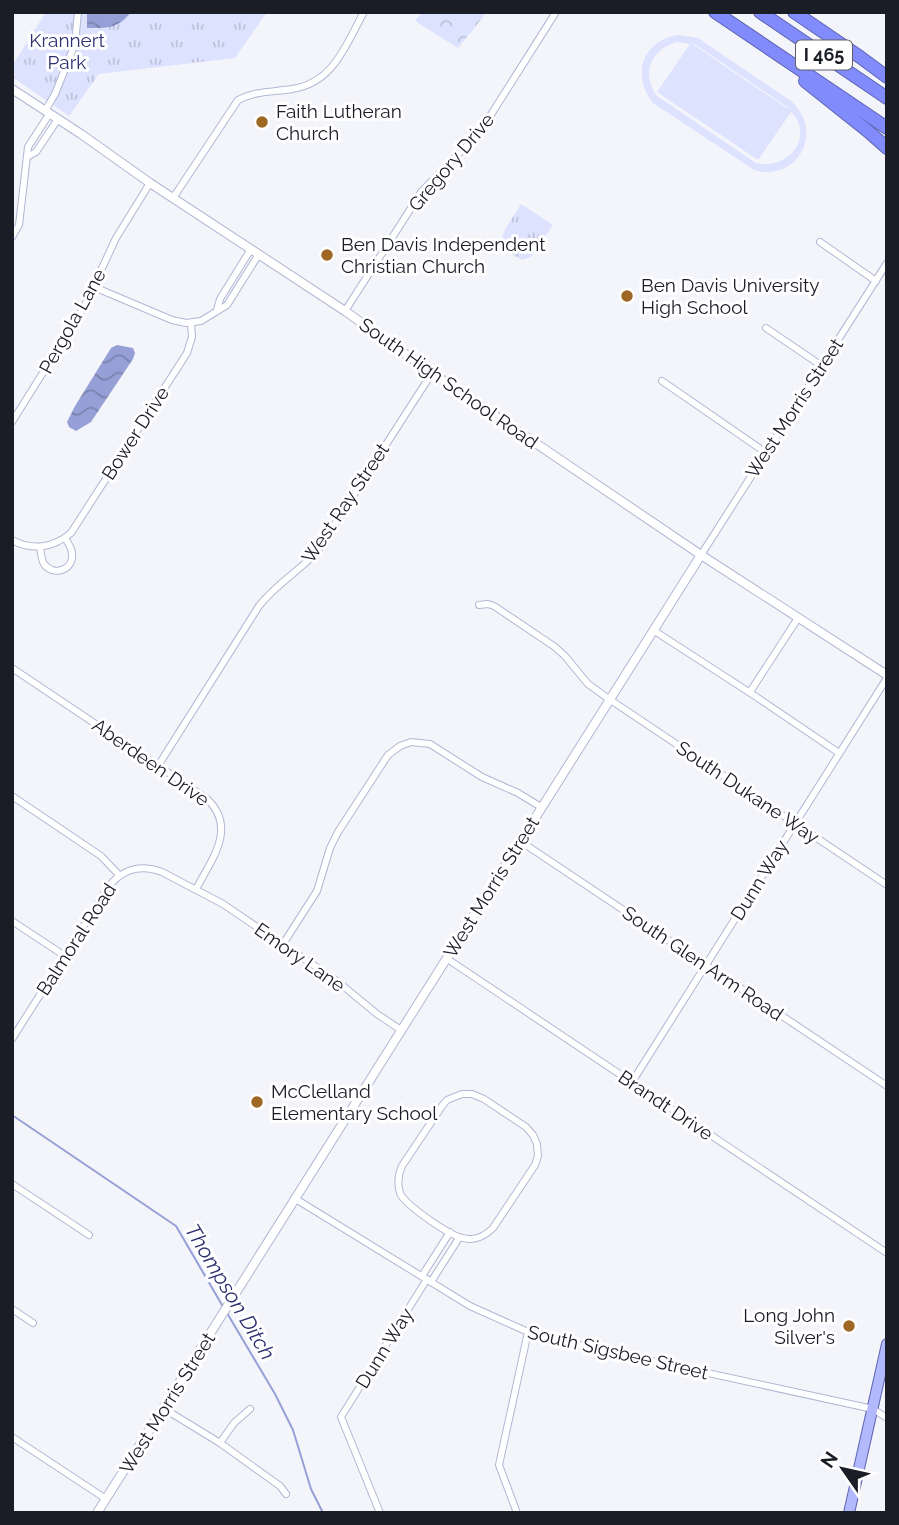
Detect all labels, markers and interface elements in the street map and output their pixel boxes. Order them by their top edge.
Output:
park label: Krannert Park [29,29,105,73]
road number: I 465 [796,40,852,70]
place label: Faith Lutheran Church [276,100,402,144]
street label: Gregory Drive [404,109,498,215]
marker: Faith Lutheran Church [254,114,270,130]
place label: Ben Davis Independent Christian Church [341,233,546,277]
marker: Ben Davis Independent Christian Church [319,247,335,263]
street label: Pergola Lane [34,265,110,377]
place label: Ben Davis University High School [641,274,820,318]
marker: Ben Davis University High School [619,288,635,304]
street label: South High School Road [355,313,543,453]
street label: West Morris Street [741,333,848,482]
street label: Bower Drive [97,382,173,484]
street label: West Ray Street [297,438,394,567]
street label: Aberdeen Drive [88,714,214,810]
street label: South Dukane Way [672,736,824,848]
street label: West Morris Street [439,812,544,962]
street label: Dunn Way [726,836,792,924]
street label: Balmoral Road [32,879,120,999]
street label: South Glen Arm Road [618,901,788,1025]
street label: Emory Lane [251,918,349,996]
street label: Brandt Drive [615,1065,717,1145]
place label: McClelland Elementary School [271,1080,438,1124]
marker: McClelland Elementary School [249,1094,265,1110]
water label: Thompson Ditch [180,1219,281,1364]
street label: Dunn Way [351,1304,417,1392]
place label: Long John Silver's [743,1304,835,1348]
marker: Long John Silver's [841,1318,857,1334]
street label: South Sigsbee Street [526,1321,711,1384]
street label: West Morris Street [115,1328,220,1478]
north arrow [808,1434,878,1504]
text: N [816,1447,842,1472]

